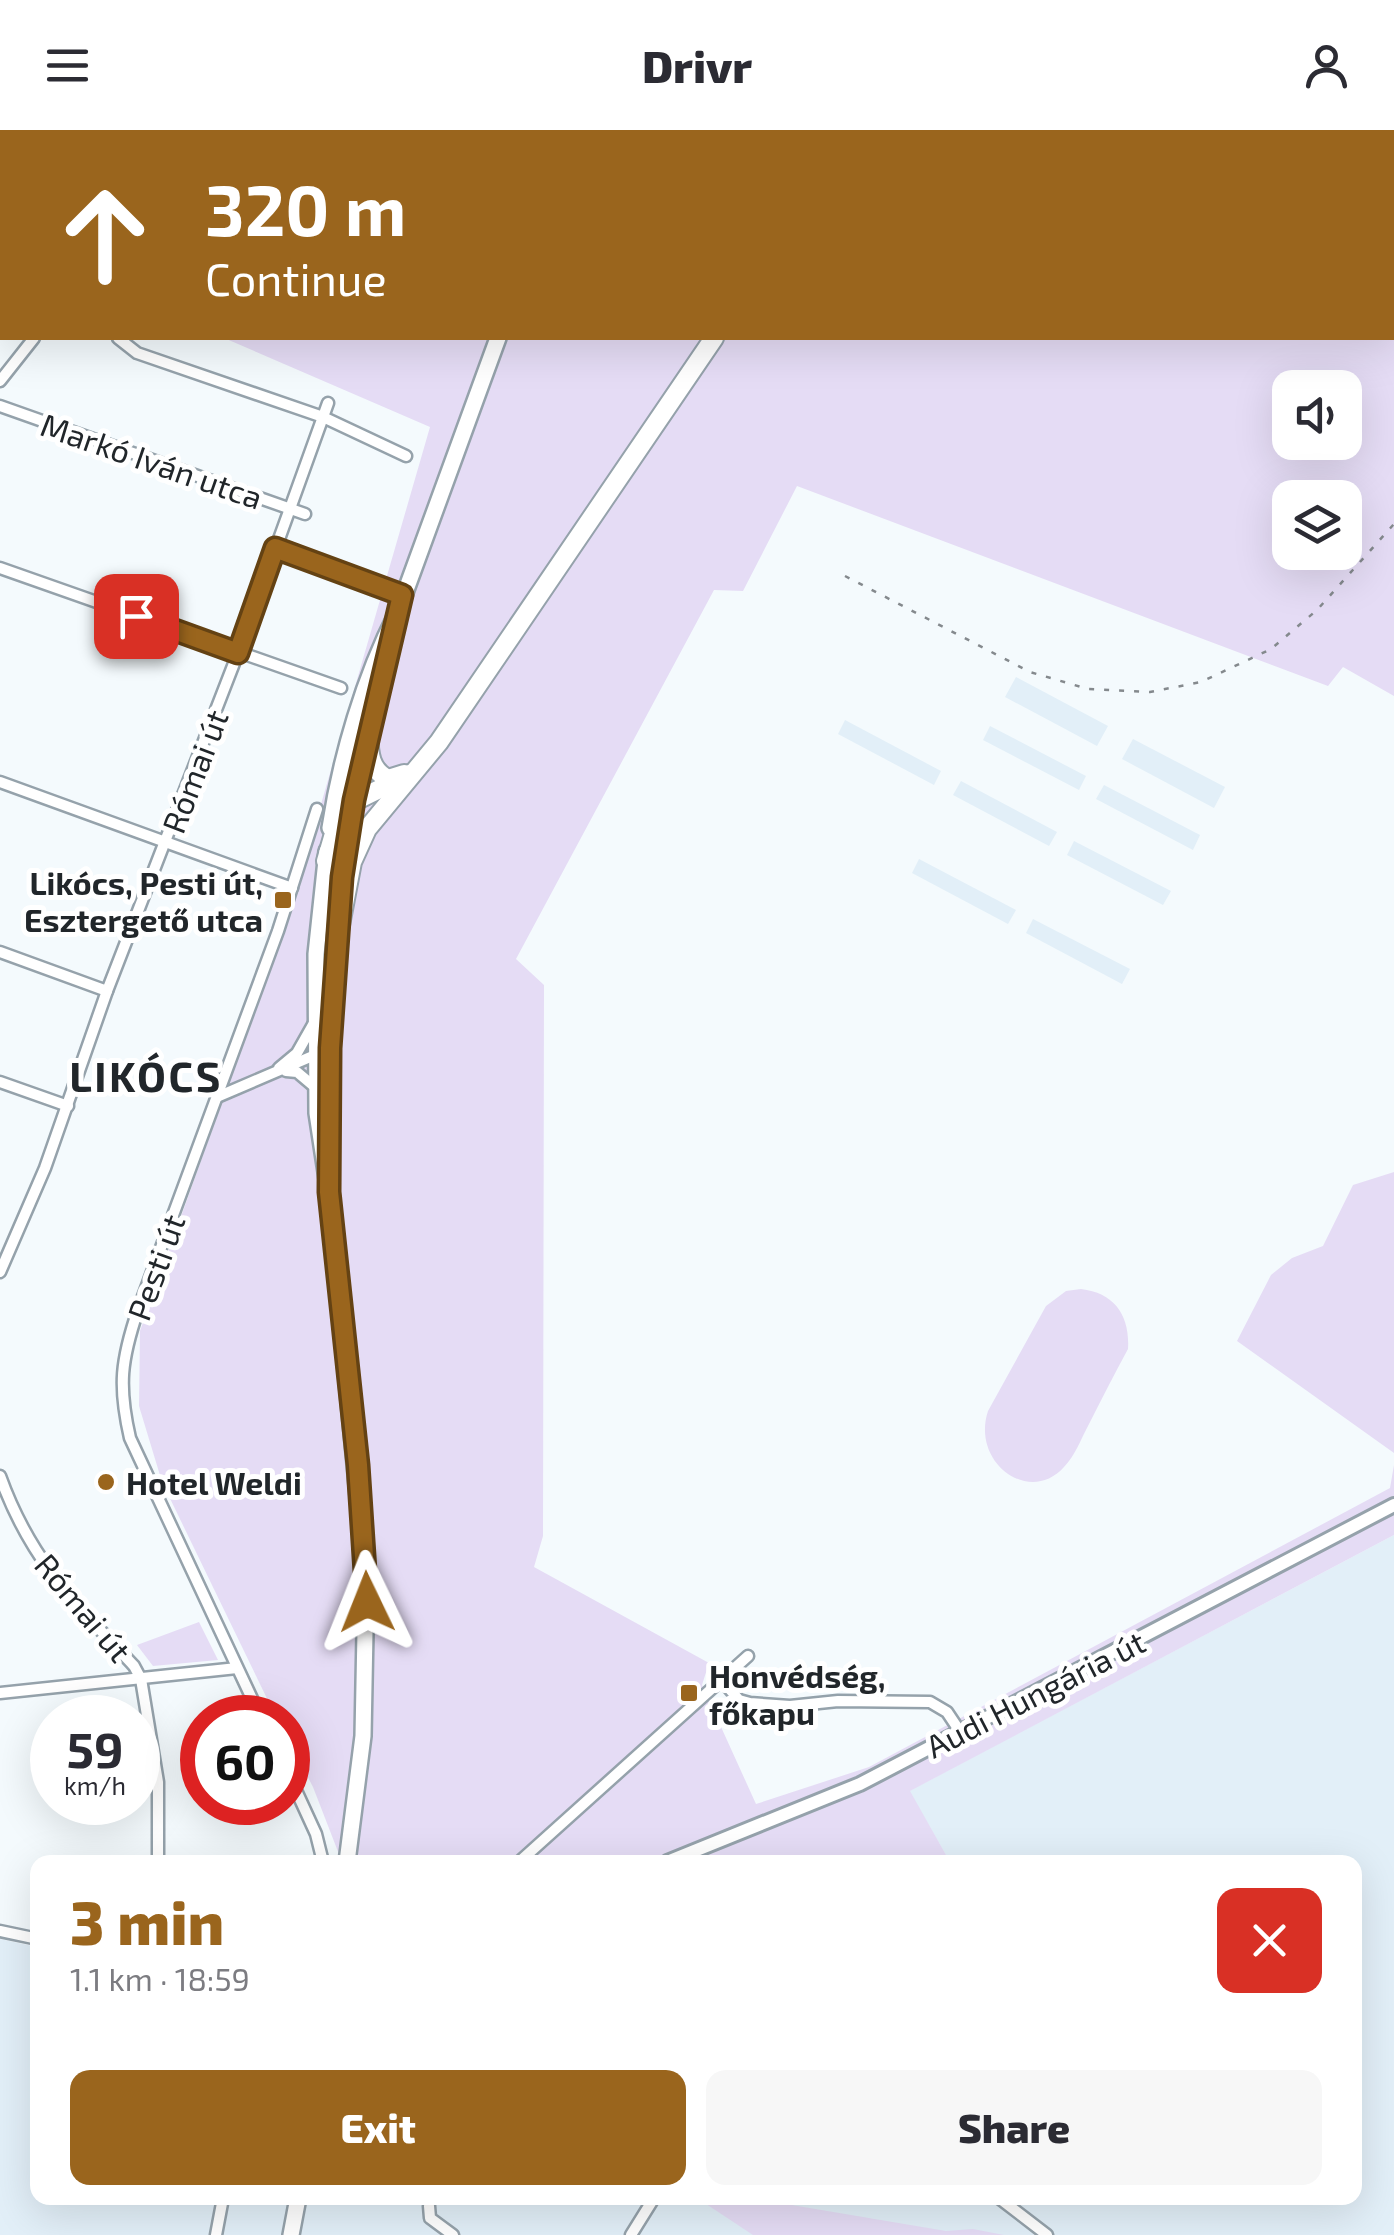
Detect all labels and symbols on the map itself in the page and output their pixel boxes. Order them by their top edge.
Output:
street label: Markó Iván utca [36,404,268,516]
pin [94,574,179,659]
street label: Római út [153,704,235,838]
place label: Likócs, Pesti út, Esztergető utca [24,863,263,938]
marker: Likócs, Pesti út, Esztergető utca [272,889,294,911]
district label: LIKÓCS [69,1050,223,1100]
street label: Pesti út [118,1209,192,1325]
place label: Hotel Weldi [126,1463,302,1501]
marker: Hotel Weldi [95,1471,117,1493]
street label: Római út [28,1545,140,1669]
position arrow [315,1550,419,1654]
street label: Audi Hungária út [919,1621,1151,1765]
place label: Honvédség, főkapu [709,1656,886,1731]
marker: Honvédség, főkapu [678,1682,700,1704]
speed limit sign: 60 [180,1695,310,1825]

